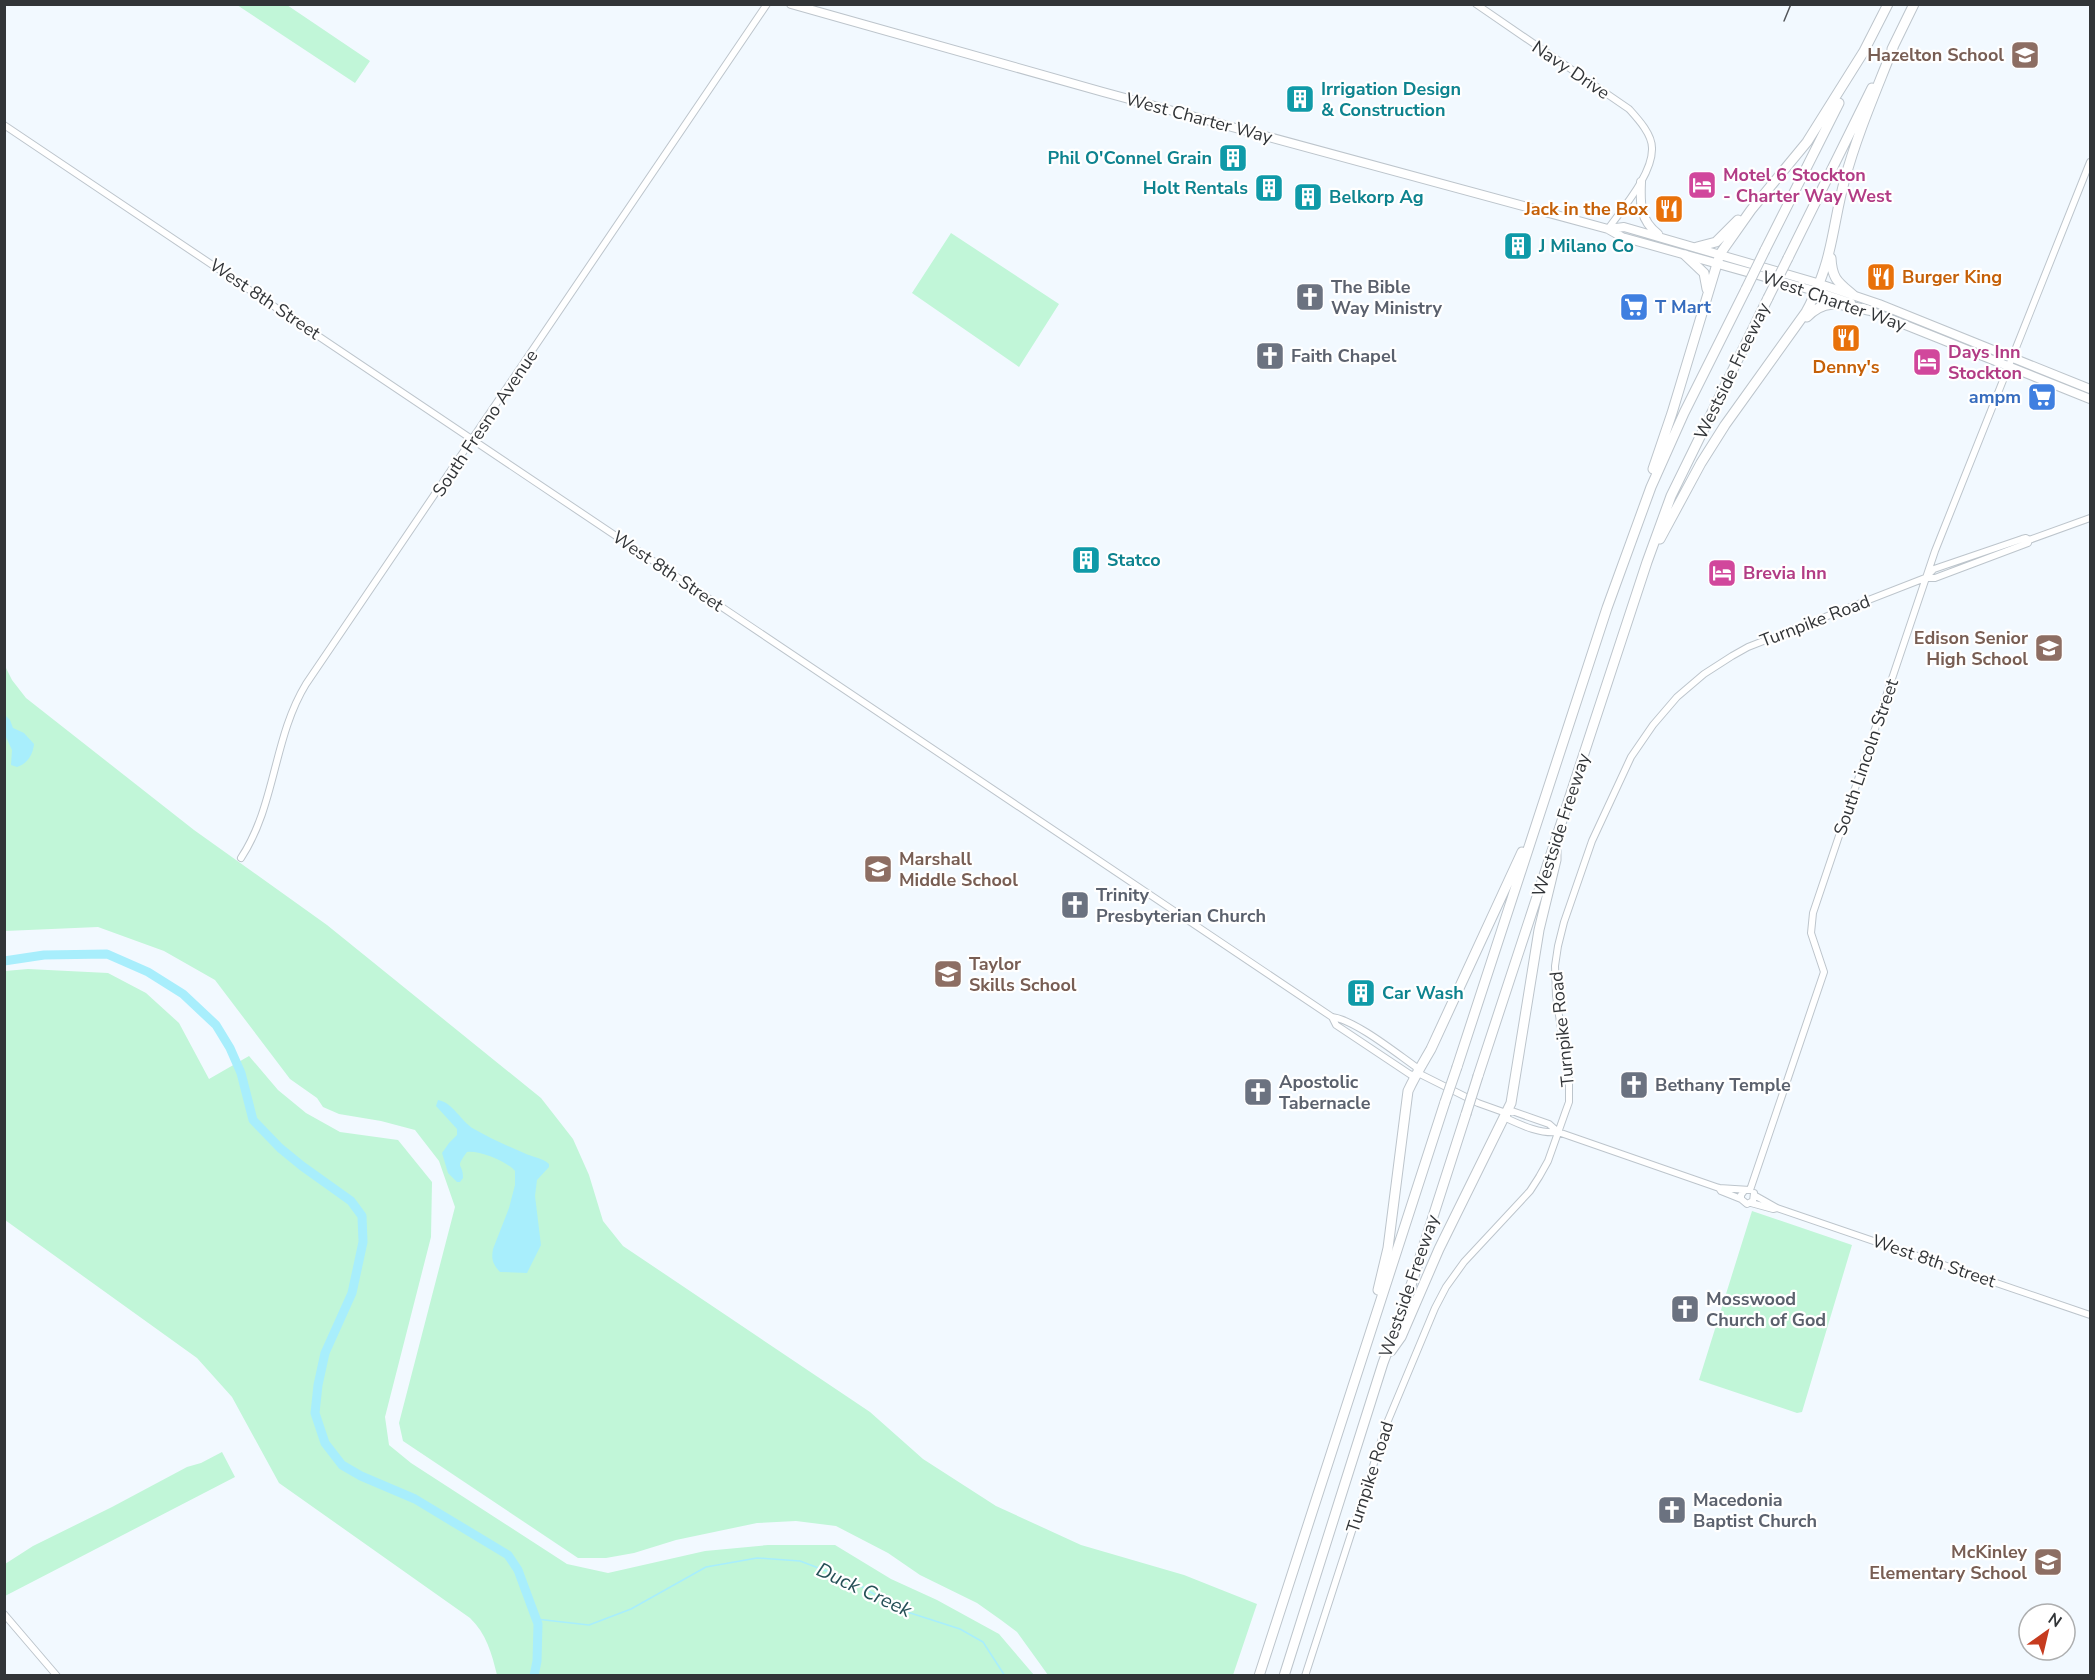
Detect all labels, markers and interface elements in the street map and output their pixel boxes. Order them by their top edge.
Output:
street label: Navy Drive [1527,35,1615,105]
school or university icon: Hazelton School [2009,39,2041,71]
place label: Hazelton School [1867,43,2004,67]
place label: Irrigation Design & Construction [1321,77,1461,122]
building icon: Irrigation Design & Construction [1284,83,1316,115]
street label: West Charter Way [1123,87,1276,149]
building icon: Phil O'Connel Grain [1217,142,1249,174]
place label: Phil O'Connel Grain [1047,146,1212,170]
place label: Motel 6 Stockton - Charter Way West [1723,163,1892,208]
hotel icon: Motel 6 Stockton - Charter Way West [1686,169,1718,201]
building icon: Holt Rentals [1253,172,1285,204]
place label: Holt Rentals [1143,176,1248,200]
building icon: Belkorp Ag [1292,181,1324,213]
place label: Belkorp Ag [1329,185,1424,209]
restaurant icon: Jack in the Box [1653,193,1685,225]
place label: Jack in the Box [1523,197,1648,221]
building icon: J Milano Co [1502,230,1534,262]
place label: J Milano Co [1538,234,1634,258]
street label: West 8th Street [205,253,326,345]
restaurant icon: Burger King [1865,261,1897,293]
street label: West Charter Way [1759,265,1910,337]
place label: Burger King [1902,265,2002,289]
place label: The Bible Way Ministry [1331,275,1443,320]
church icon: The Bible Way Ministry [1294,281,1326,313]
supermarket icon: T Mart [1618,291,1650,323]
place label: T Mart [1655,295,1711,319]
street label: Westside Freeway [1688,298,1776,443]
restaurant icon: Denny's [1830,322,1862,354]
church icon: Faith Chapel [1254,340,1286,372]
place label: Days Inn Stockton [1948,340,2022,385]
place label: Faith Chapel [1291,344,1397,368]
street label: South Fresno Avenue [427,345,543,501]
hotel icon: Days Inn Stockton [1911,346,1943,378]
place label: Denny's [1812,355,1880,379]
supermarket icon: ampm [2026,381,2058,413]
place label: ampm [1969,385,2021,409]
street label: West 8th Street [608,525,729,617]
building icon: Statco [1070,544,1102,576]
place label: Statco [1107,548,1161,572]
hotel icon: Brevia Inn [1706,557,1738,589]
place label: Brevia Inn [1743,561,1827,585]
street label: Turnpike Road [1757,589,1873,653]
place label: Edison Senior High School [1914,626,2028,671]
school or university icon: Edison Senior High School [2033,632,2065,664]
street label: South Lincoln Street [1828,675,1904,838]
street label: Westside Freeway [1526,750,1596,900]
place label: Marshall Middle School [899,847,1018,892]
school or university icon: Marshall Middle School [862,853,894,885]
place label: Trinity Presbyterian Church [1096,883,1266,928]
church icon: Trinity Presbyterian Church [1059,889,1091,921]
place label: Taylor Skills School [969,952,1077,997]
school or university icon: Taylor Skills School [932,958,964,990]
street label: Turnpike Road [1544,970,1580,1088]
building icon: Car Wash [1345,977,1377,1009]
place label: Car Wash [1382,981,1464,1005]
church icon: Bethany Temple [1618,1069,1650,1101]
place label: Apostolic Tabernacle [1279,1070,1371,1115]
place label: Bethany Temple [1655,1073,1791,1097]
church icon: Apostolic Tabernacle [1242,1076,1274,1108]
street label: Westside Freeway [1373,1211,1445,1361]
street label: West 8th Street [1869,1229,2000,1294]
place label: Mosswood Church of God [1706,1287,1826,1332]
church icon: Mosswood Church of God [1669,1293,1701,1325]
street label: Turnpike Road [1341,1418,1399,1536]
place label: Macedonia Baptist Church [1693,1488,1817,1533]
church icon: Macedonia Baptist Church [1656,1494,1688,1526]
place label: McKinley Elementary School [1869,1540,2028,1585]
school or university icon: McKinley Elementary School [2032,1546,2064,1578]
water label: Duck Creek [812,1556,917,1624]
north arrow [2017,1602,2077,1662]
text: N [2044,1608,2066,1633]

